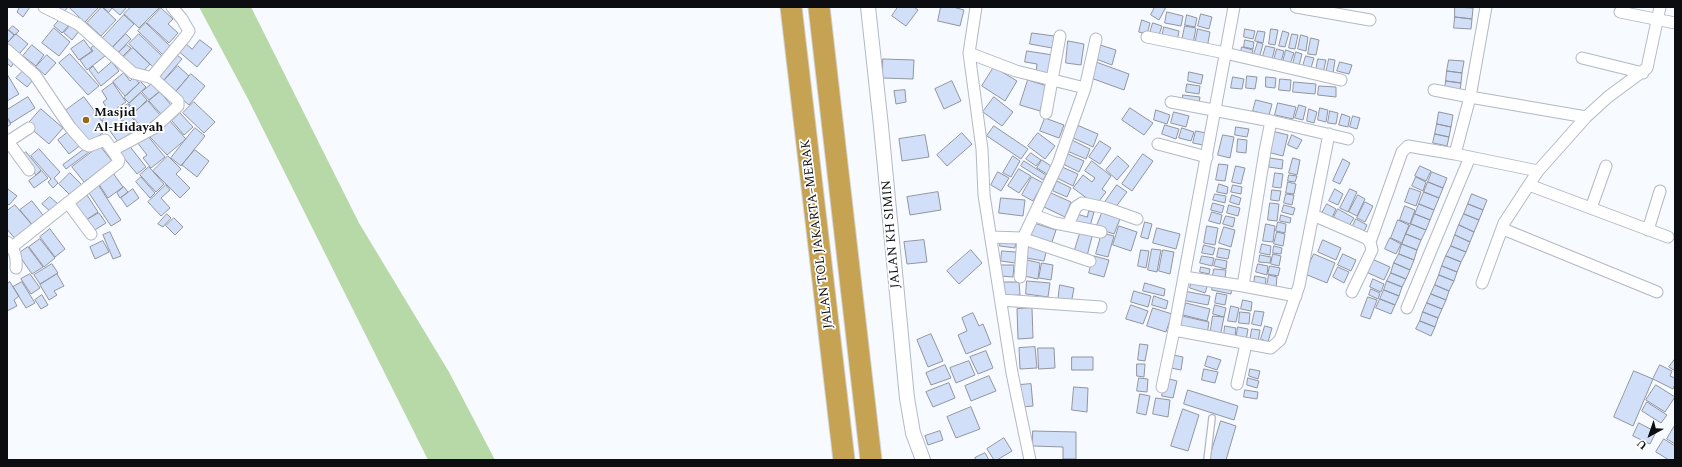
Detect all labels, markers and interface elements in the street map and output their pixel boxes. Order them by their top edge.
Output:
place label: Masjid Al-Hidayah [94,105,163,136]
marker: Masjid Al-Hidayah [81,115,91,125]
street label: JALAN TOL JAKARTA–MERAK [799,138,837,330]
street label: JALAN KH SIMIN [879,179,905,289]
north arrow [1630,415,1670,455]
text: U [1633,435,1651,454]

